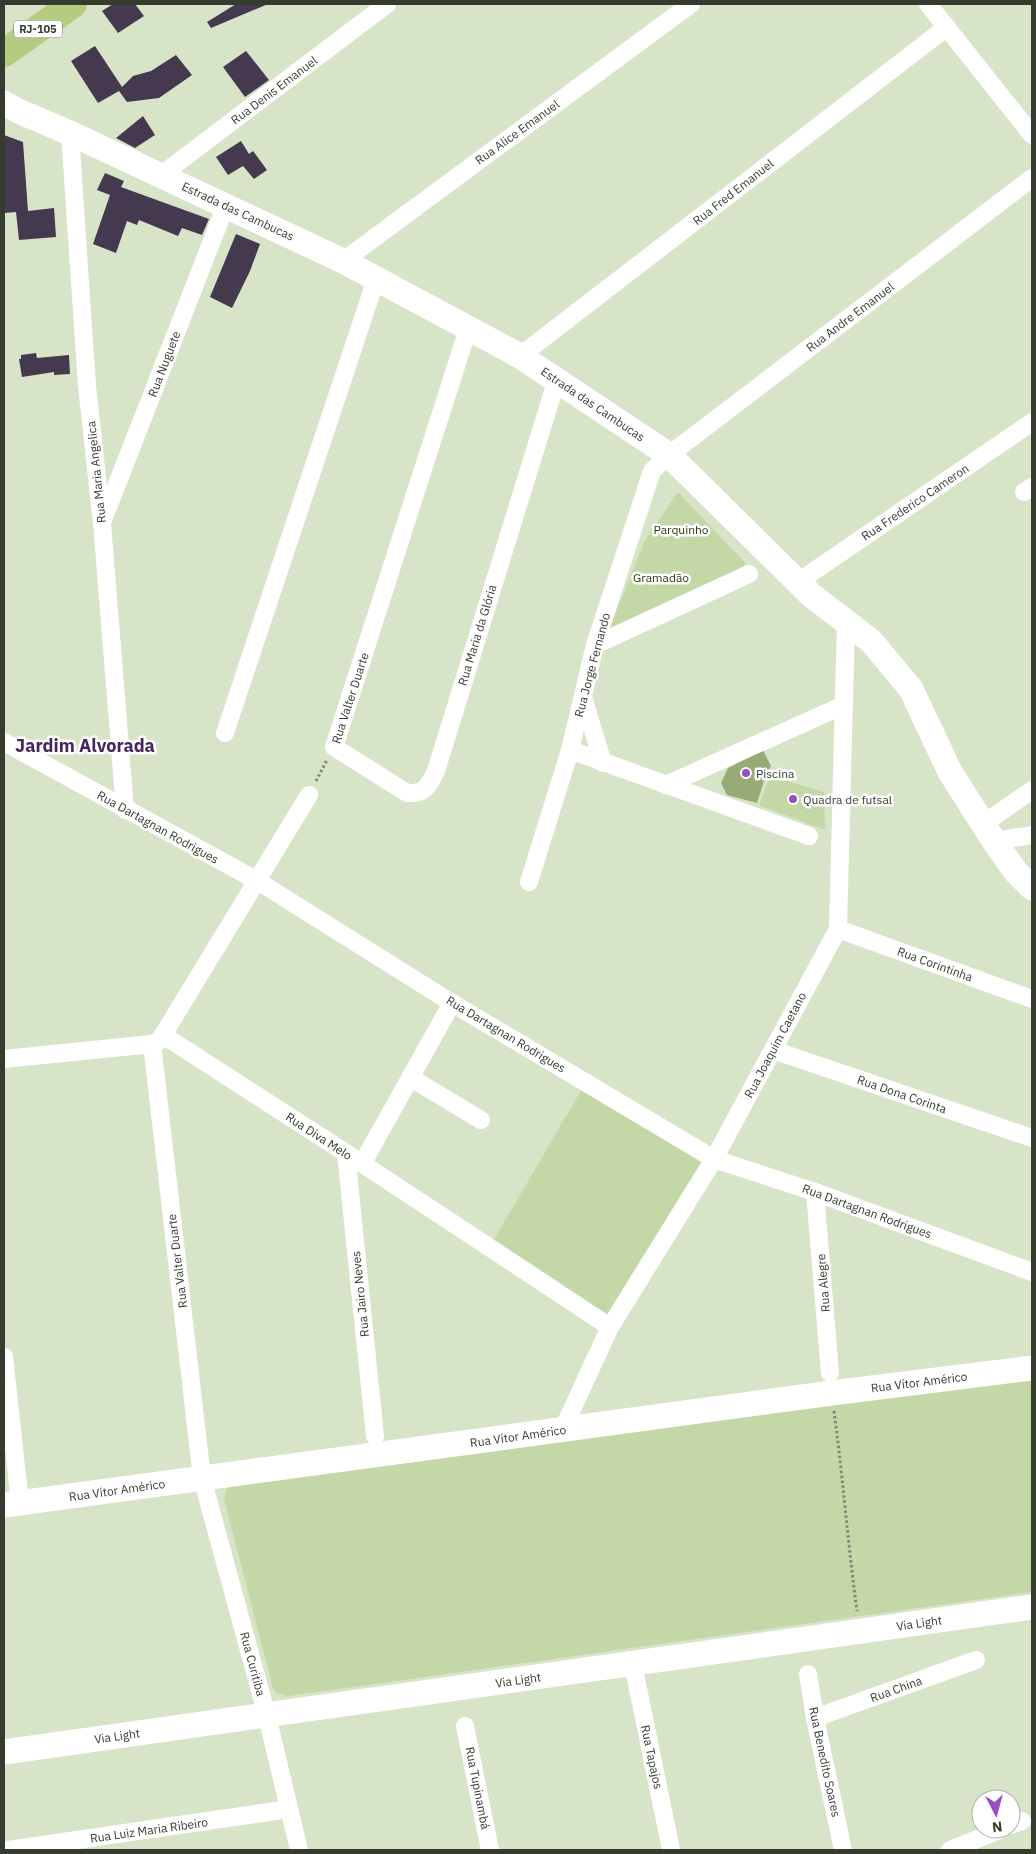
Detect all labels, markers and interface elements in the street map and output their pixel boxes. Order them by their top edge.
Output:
road number: RJ-105 [14,20,62,38]
street label: Rua Denis Emanuel [228,53,320,127]
street label: Rua Alice Emanuel [472,96,562,168]
street label: Rua Fred Emanuel [690,156,776,228]
street label: Estrada das Cambucas [179,178,297,244]
street label: Rua Andre Emanuel [803,279,897,355]
street label: Rua Nuguete [145,328,184,399]
street label: Estrada das Cambucas [538,364,648,445]
street label: Rua Maria Angelica [83,420,109,524]
street label: Rua Frederico Cameron [858,460,972,544]
park label: Parquinho [653,522,709,537]
park label: Gramadão [633,570,689,585]
street label: Rua Maria da Glória [454,582,500,687]
street label: Rua Jorge Fernando [571,611,613,719]
street label: Rua Valter Duarte [328,650,372,745]
district label: Jardim Alvorada [15,734,155,757]
place label: Piscina [756,766,795,781]
marker: Piscina [740,767,752,779]
street label: Rua Dartagnan Rodrigues [95,787,222,867]
place label: Quadra de futsal [803,792,892,807]
marker: Quadra de futsal [787,793,799,805]
street label: Rua Corintinha [895,943,975,985]
street label: Rua Joaquim Caetano [741,989,809,1100]
street label: Rua Dartagnan Rodrigues [444,992,569,1076]
street label: Rua Dona Corinta [855,1072,949,1117]
street label: Rua Diva Melo [283,1109,355,1163]
street label: Rua Dartagnan Rodrigues [800,1181,934,1241]
street label: Rua Valter Duarte [164,1213,190,1309]
street label: Rua Jairo Neves [348,1250,372,1338]
street label: Rua Alegre [813,1253,833,1313]
street label: Rua Vítor Américo [870,1369,968,1395]
street label: Rua Vítor Américo [469,1422,567,1450]
street label: Rua Vítor Américo [68,1476,166,1504]
street label: Via Light [895,1612,943,1634]
street label: Rua Curitiba [237,1630,269,1698]
street label: Via Light [494,1669,542,1691]
street label: Rua China [868,1672,925,1705]
street label: Rua Benedito Soares [806,1706,844,1819]
street label: Rua Tapajos [638,1724,666,1791]
street label: Via Light [93,1725,141,1747]
street label: Rua Tupinambá [463,1745,493,1831]
north arrow [971,1789,1021,1839]
street label: Rua Luiz Maria Ribeiro [89,1814,209,1846]
text: N [991,1817,1003,1836]

